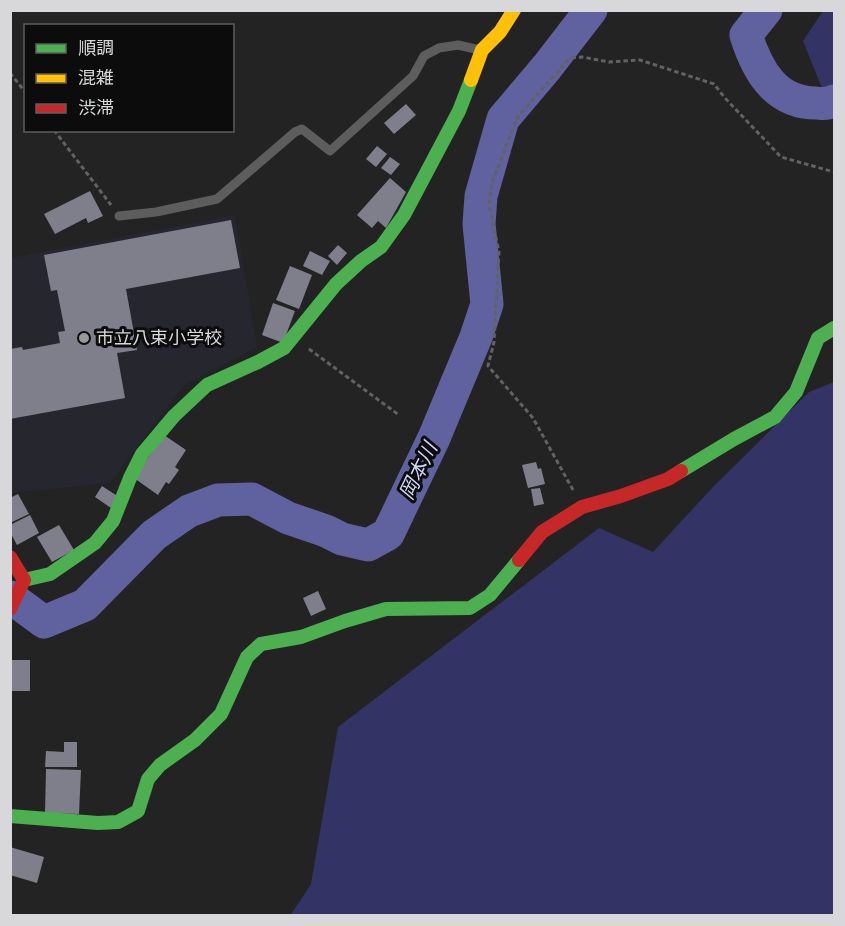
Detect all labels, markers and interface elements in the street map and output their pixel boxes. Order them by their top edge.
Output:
legend [24,24,234,132]
text: 順調 [78,37,114,58]
text: 混雑 [78,67,114,88]
text: 渋滞 [78,97,114,118]
place label: 市立八束小学校 [96,327,222,348]
marker: 市立八束小学校 [77,331,91,345]
water label: 岡本川 [394,437,443,503]

